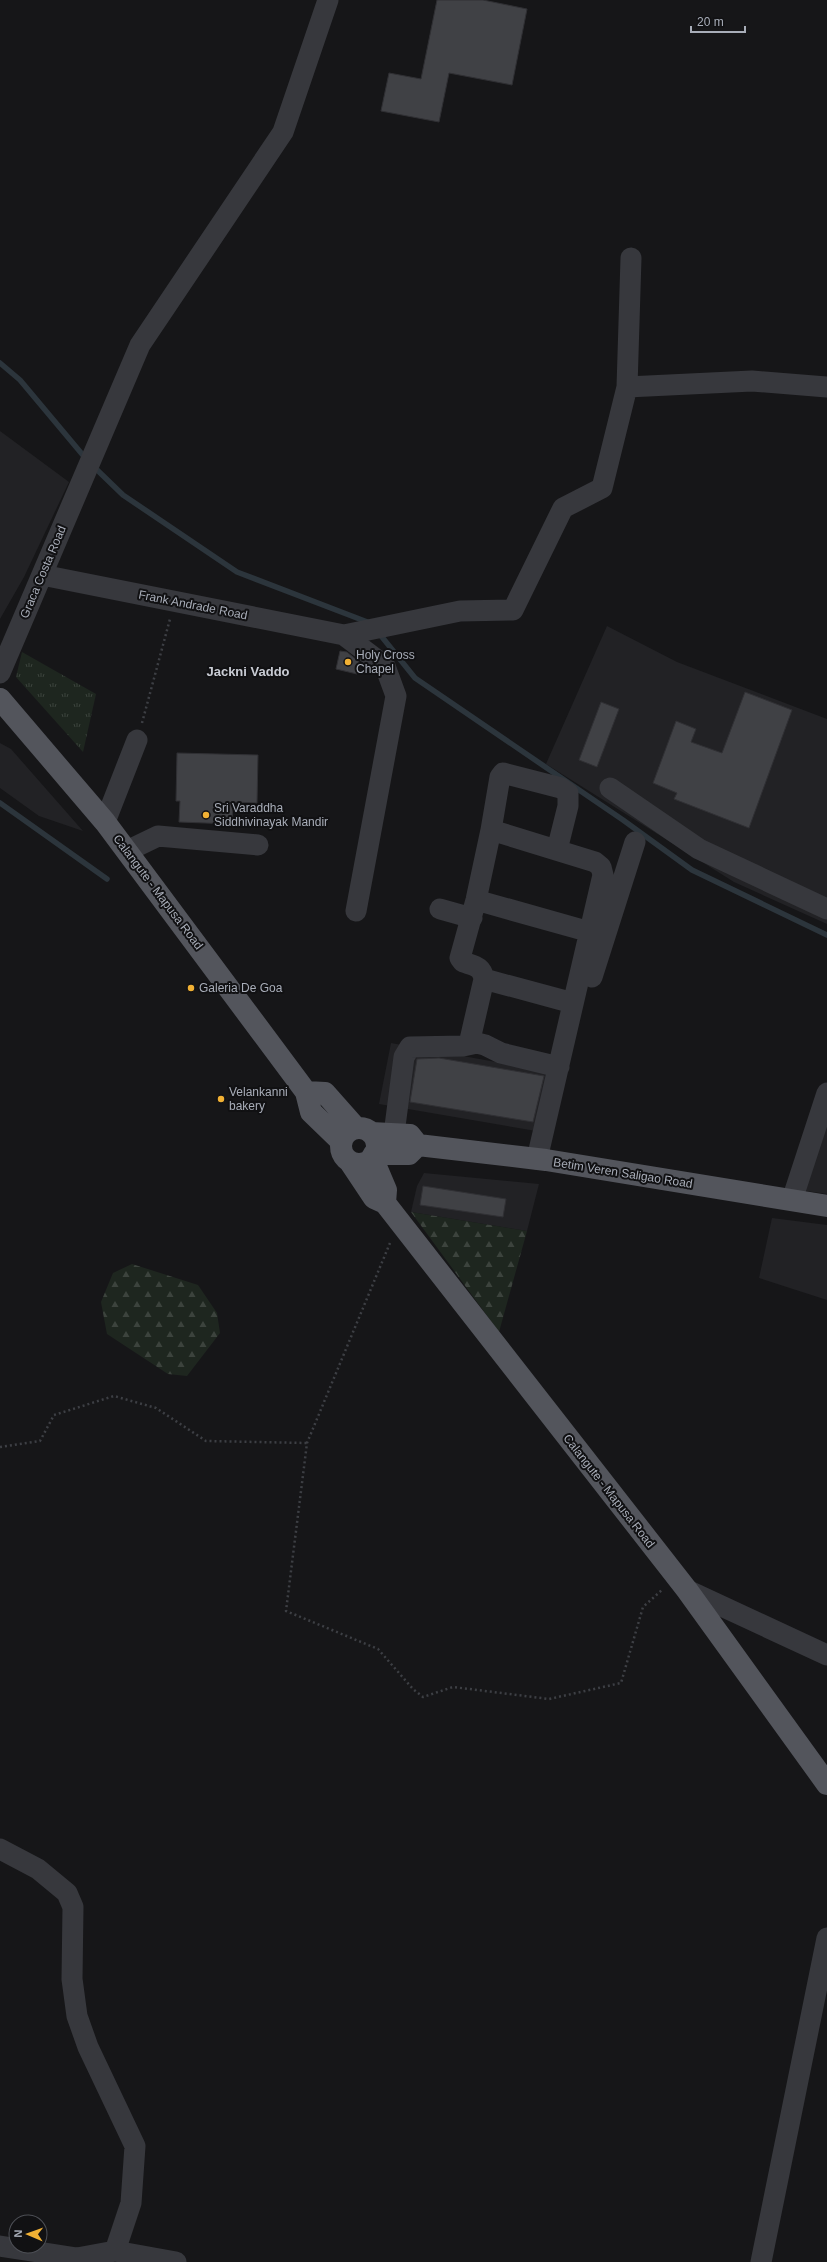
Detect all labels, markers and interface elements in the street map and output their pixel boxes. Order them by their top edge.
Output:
scale bar [691,8,745,34]
text: 20 m [697,15,724,29]
street label: Graca Costa Road [17,524,69,620]
street label: Frank Andrade Road [137,588,249,622]
place label: Holy Cross Chapel [356,648,415,676]
marker: Holy Cross Chapel [343,657,353,667]
district label: Jackni Vaddo [206,664,290,679]
place label: Sri Varaddha Siddhivinayak Mandir [214,801,328,829]
marker: Sri Varaddha Siddhivinayak Mandir [201,810,211,820]
street label: Calangute - Mapusa Road [110,832,206,952]
place label: Galeria De Goa [199,981,283,995]
marker: Galeria De Goa [186,983,196,993]
place label: Velankanni bakery [229,1085,288,1113]
marker: Velankanni bakery [216,1094,226,1104]
street label: Betim Veren Saligao Road [552,1155,694,1191]
street label: Calangute - Mapusa Road [560,1431,658,1551]
north arrow [8,2214,48,2254]
text: N [12,2229,24,2238]

